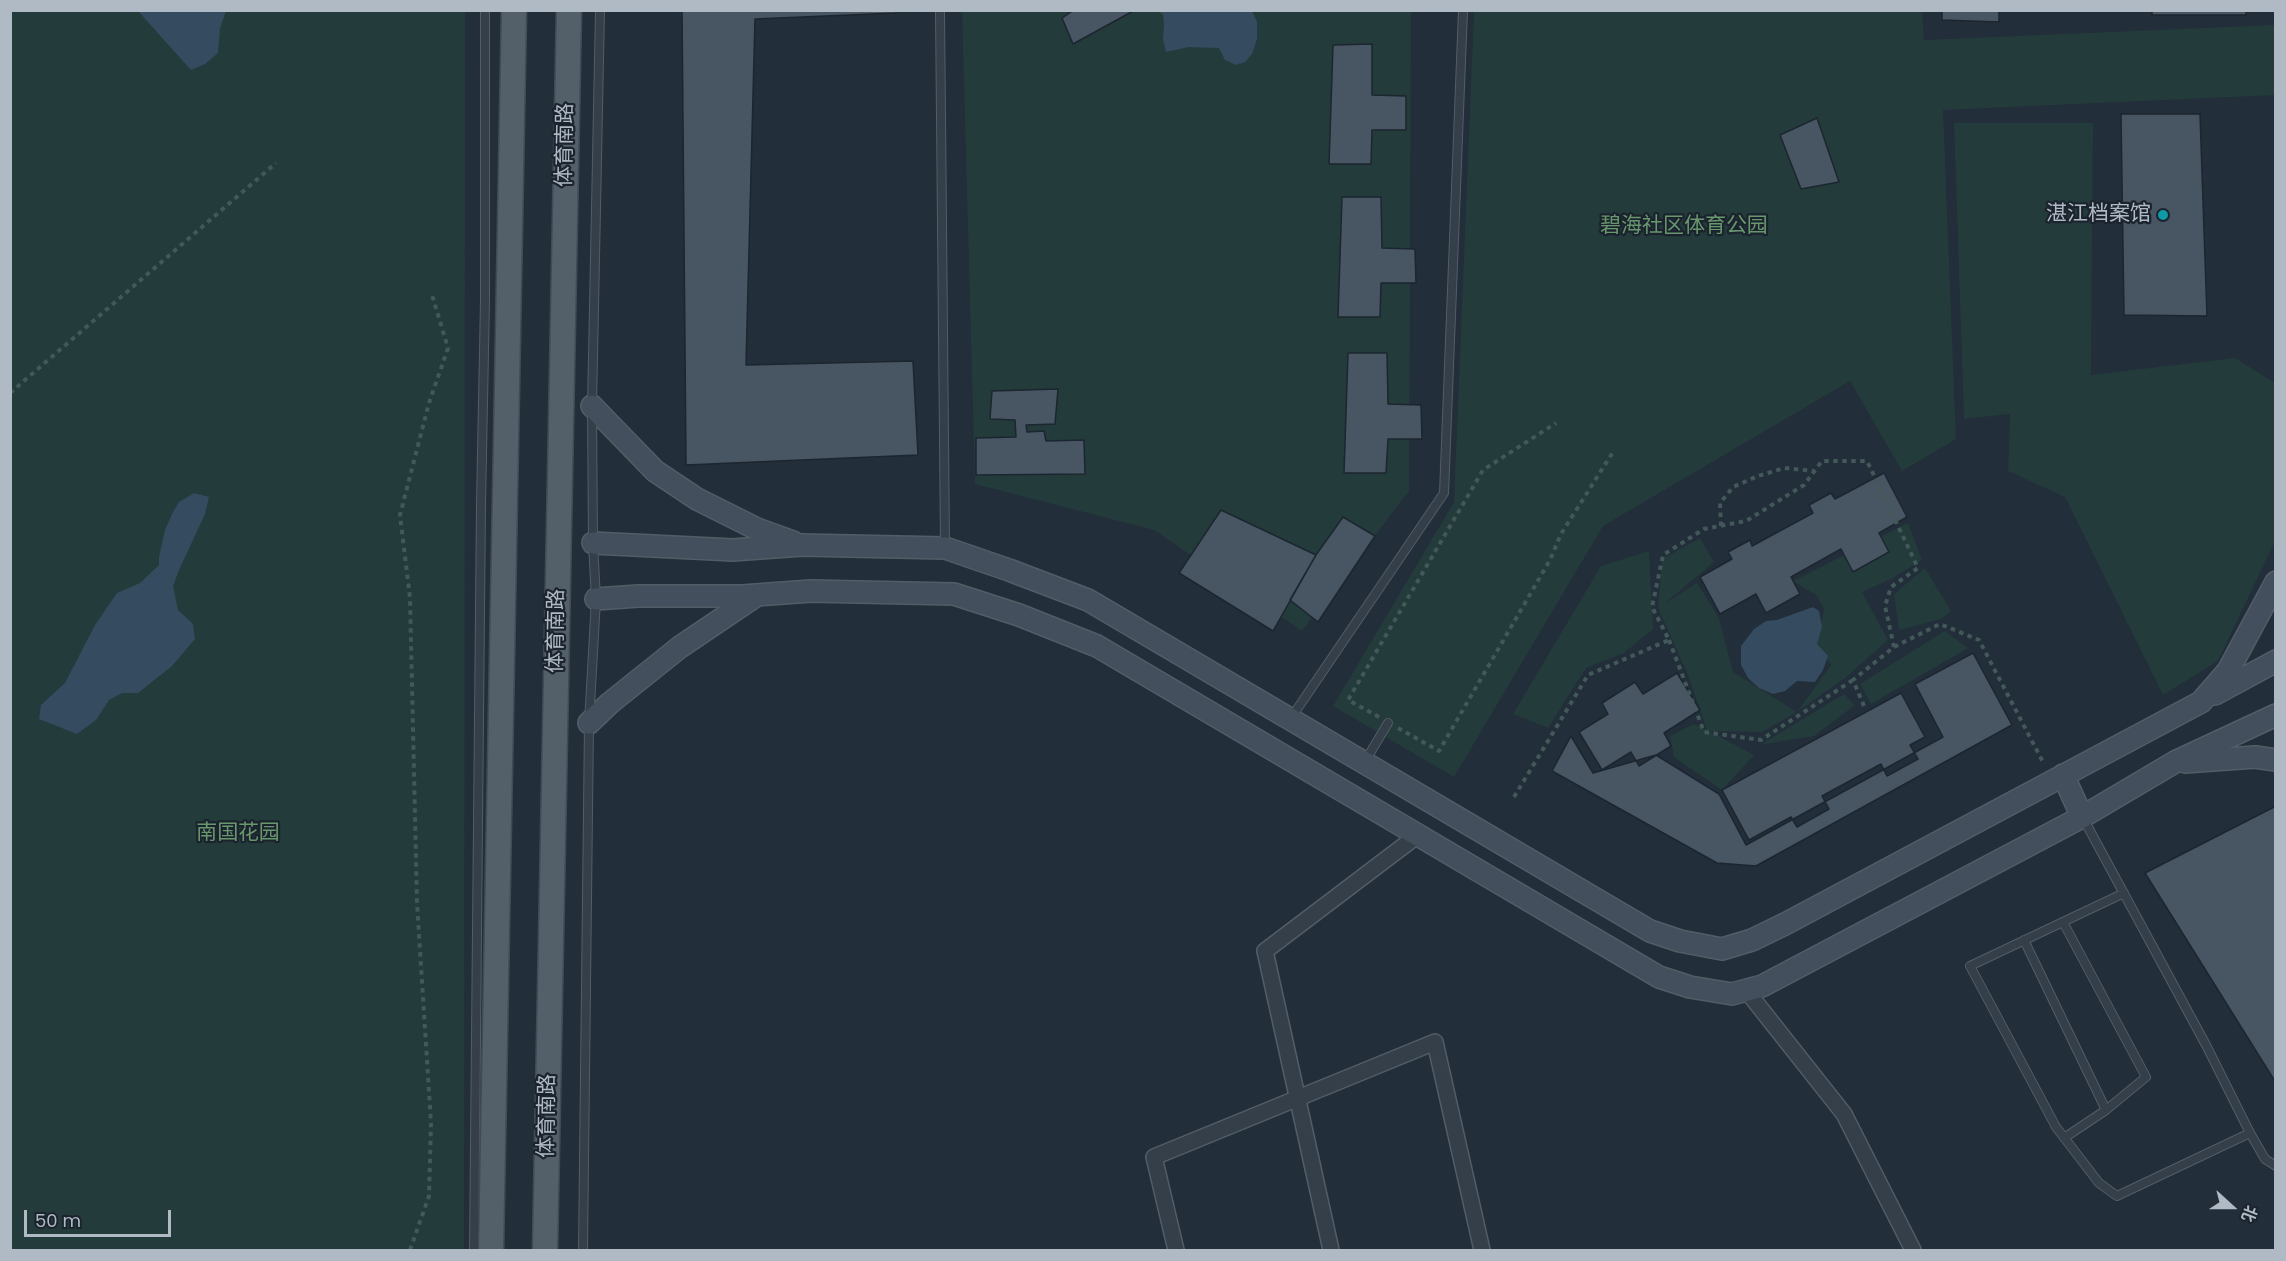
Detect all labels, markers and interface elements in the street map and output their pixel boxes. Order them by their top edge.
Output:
street label: 体育南路 [553,103,579,187]
place label: 湛江档案馆 [2046,202,2151,228]
marker: 湛江档案馆 [2156,208,2170,222]
park label: 碧海社区体育公园 [1600,214,1768,240]
street label: 体育南路 [544,589,570,673]
park label: 南国花园 [196,821,280,847]
street label: 体育南路 [535,1074,561,1158]
north arrow [2202,1177,2262,1237]
scale bar [27,1198,174,1236]
text: 北 [2236,1202,2263,1225]
text: 50 m [35,1208,81,1233]

